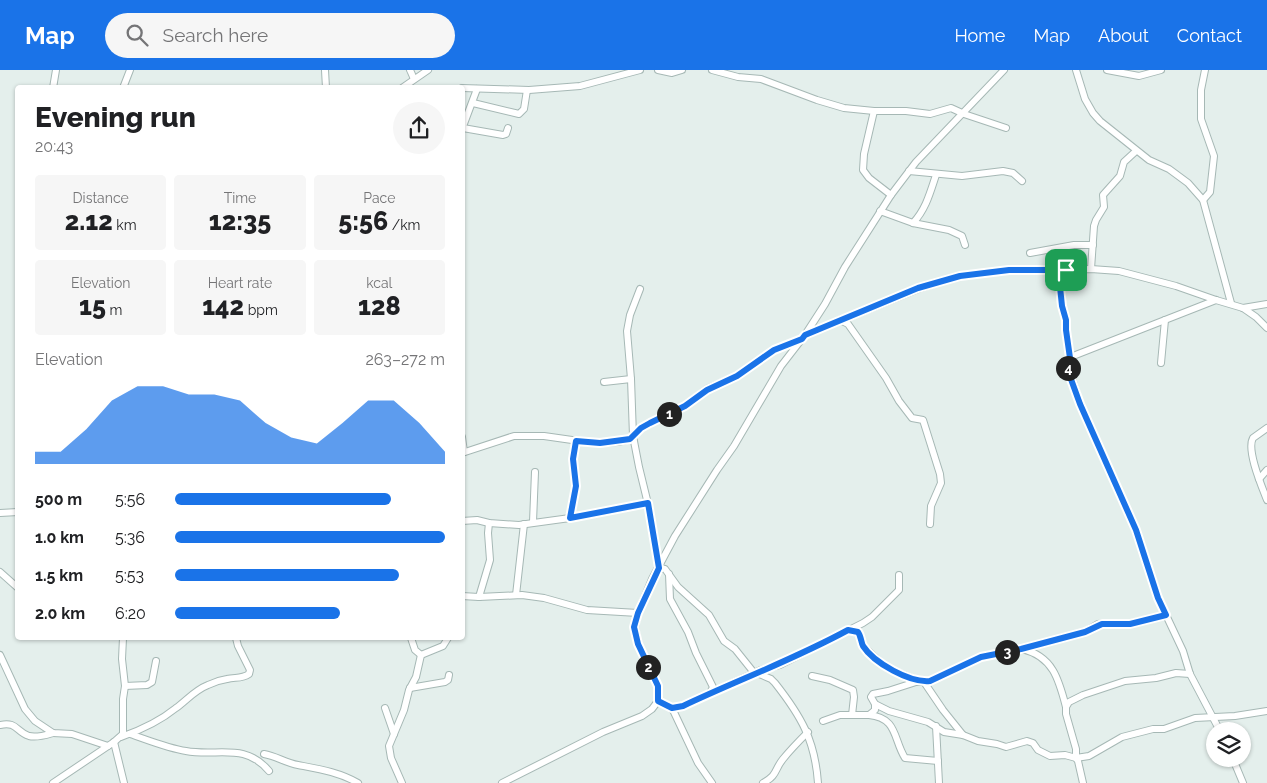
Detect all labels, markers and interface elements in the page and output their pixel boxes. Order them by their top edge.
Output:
search box [105,13,455,58]
text: Map [25,21,75,50]
icon: search [123,21,151,49]
text: Search here [163,24,268,46]
text: Home [954,25,1005,46]
text: Map [1033,25,1070,46]
text: About [1098,25,1149,46]
text: Contact [1177,25,1242,46]
text: Evening run [35,101,196,134]
button: share [393,102,445,154]
text: 20:43 [35,137,73,156]
text: Distance [73,190,129,206]
text: Time [224,190,256,206]
text: Pace [363,190,395,206]
text: 2.12 [65,206,113,236]
text: 12:35 [209,206,271,236]
text: 5:56 [338,206,388,236]
text: km [113,217,137,233]
text: /km [388,217,420,233]
pin [1045,249,1087,291]
icon: arrive [1052,256,1080,284]
text: Elevation [71,275,130,291]
text: Heart rate [208,275,272,291]
text: kcal [366,275,392,291]
text: 15 [79,291,106,321]
text: 142 [202,291,244,321]
text: 128 [358,291,401,321]
text: m [106,302,122,318]
text: bpm [244,302,278,318]
text: Elevation [35,350,103,369]
text: 263–272 m [365,350,445,369]
pin: 4 [1056,356,1080,380]
text: 4 [1065,360,1073,376]
pin: 1 [656,402,682,426]
text: 1 [666,406,673,422]
text: 500 m [35,490,82,509]
text: 5:56 [115,490,145,509]
text: 1.0 km [35,528,84,547]
text: 5:36 [115,528,145,547]
text: 1.5 km [35,566,83,585]
text: 5:53 [115,566,144,585]
text: 2.0 km [35,604,85,623]
text: 6:20 [115,604,146,623]
pin: 3 [994,640,1020,664]
text: 3 [1004,644,1011,660]
pin: 2 [636,654,660,680]
text: 2 [645,659,652,675]
map controls [1206,722,1251,767]
button: layers [1206,722,1251,767]

